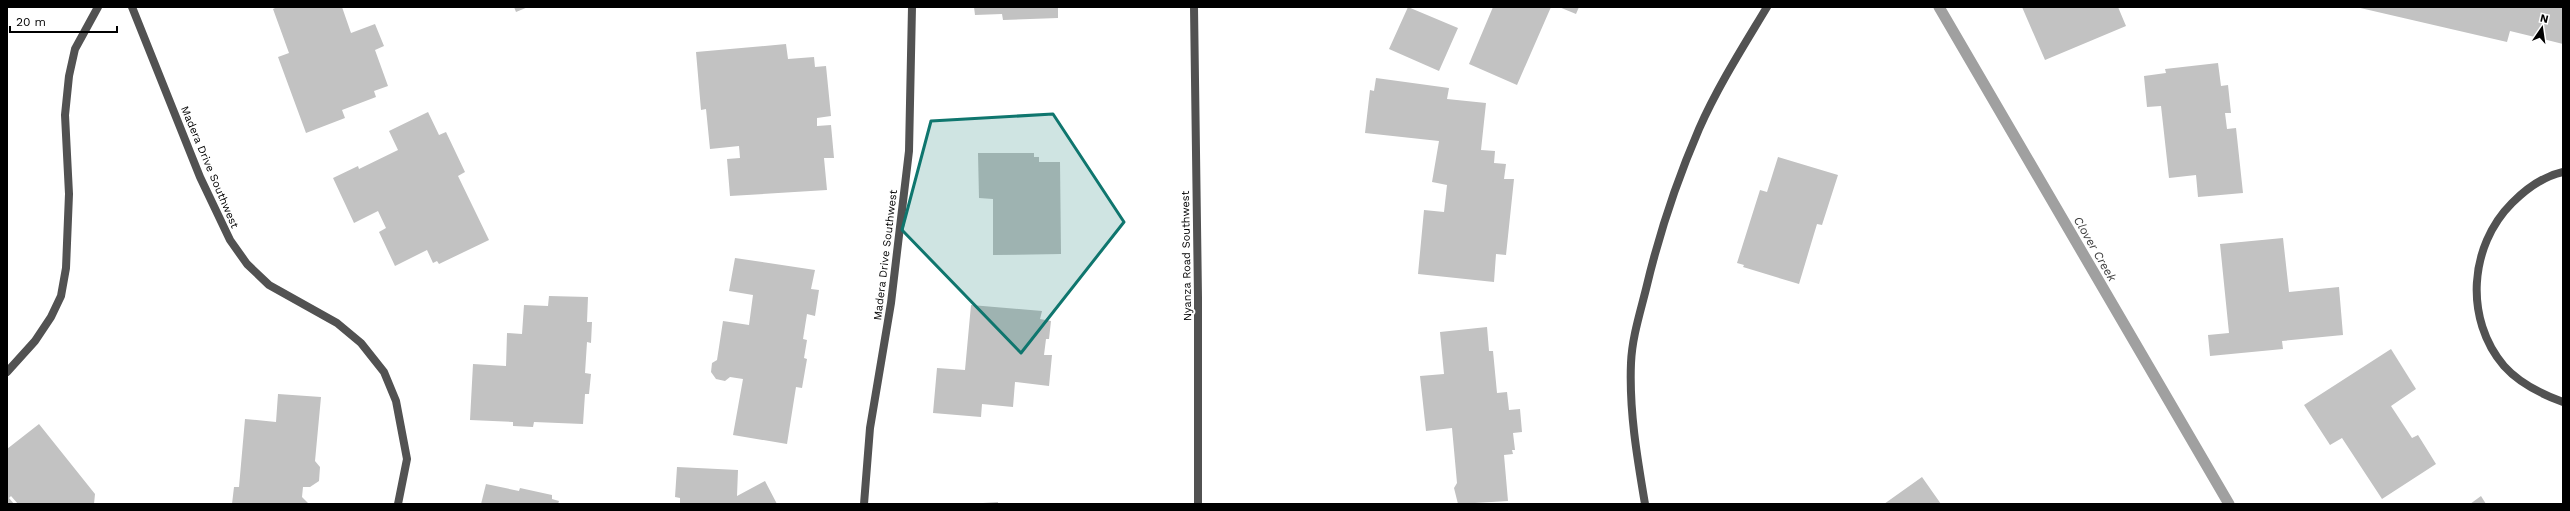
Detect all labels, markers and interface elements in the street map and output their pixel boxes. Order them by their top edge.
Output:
scale bar [10,8,117,34]
north arrow [2522,8,2562,48]
text: N [2539,11,2550,26]
text: 20 m [16,15,46,29]
street label: Madera Drive Southwest [178,104,241,231]
street label: Madera Drive Southwest [871,189,900,321]
street label: Nyanza Road Southwest [1179,190,1194,321]
water label: Clover Creek [2071,214,2119,284]

